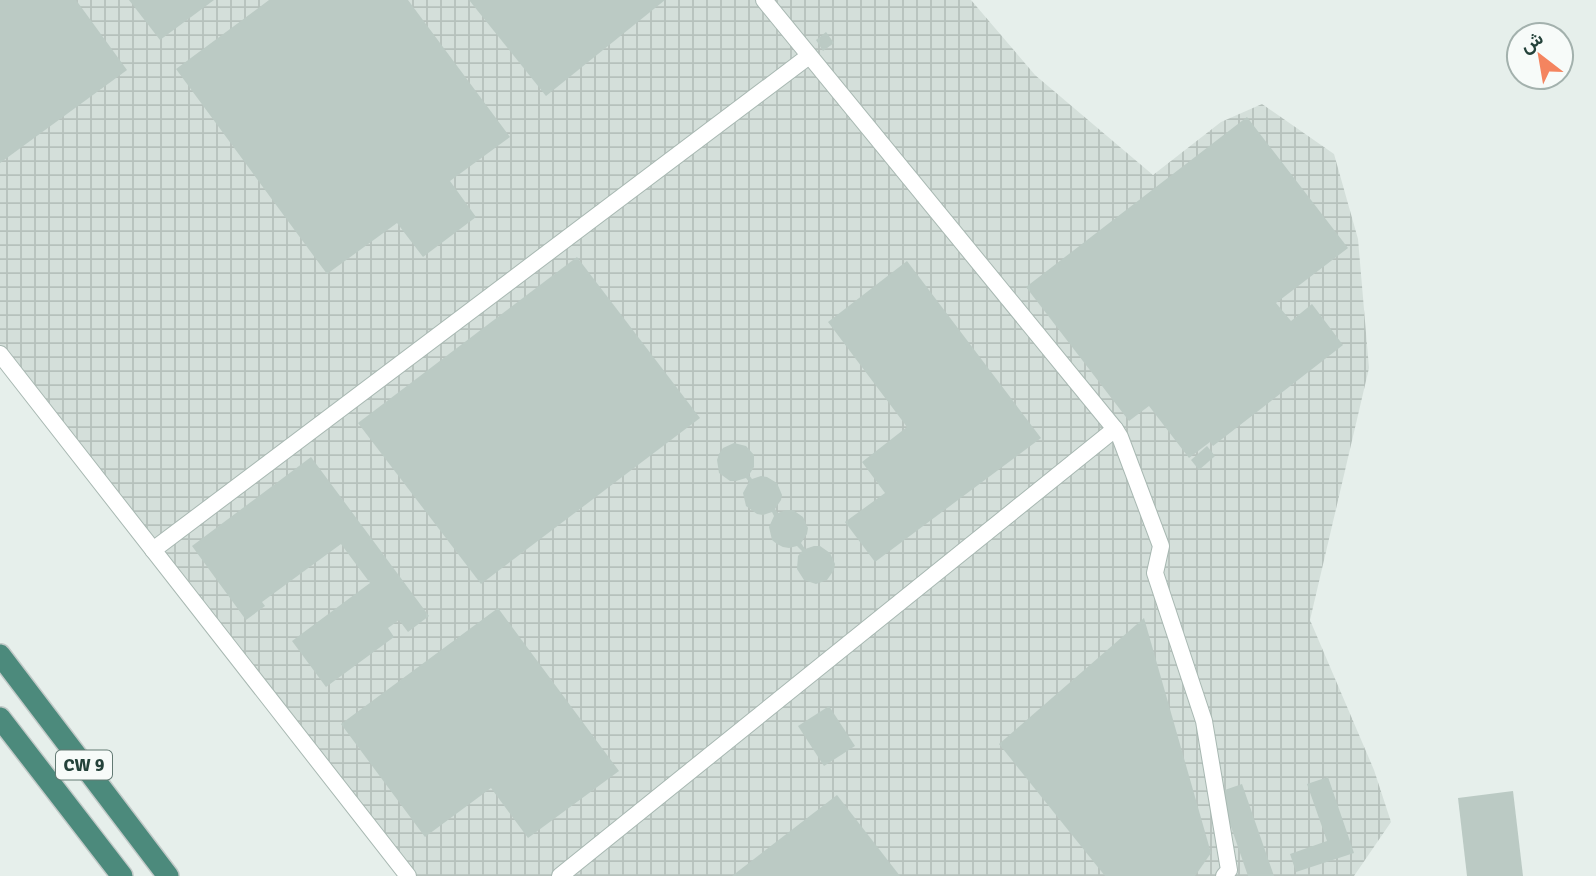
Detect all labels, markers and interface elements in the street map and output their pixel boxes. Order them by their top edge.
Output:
north arrow [1505,21,1575,91]
text: ش [1516,26,1548,58]
road number: CW 9 [56,750,112,780]

